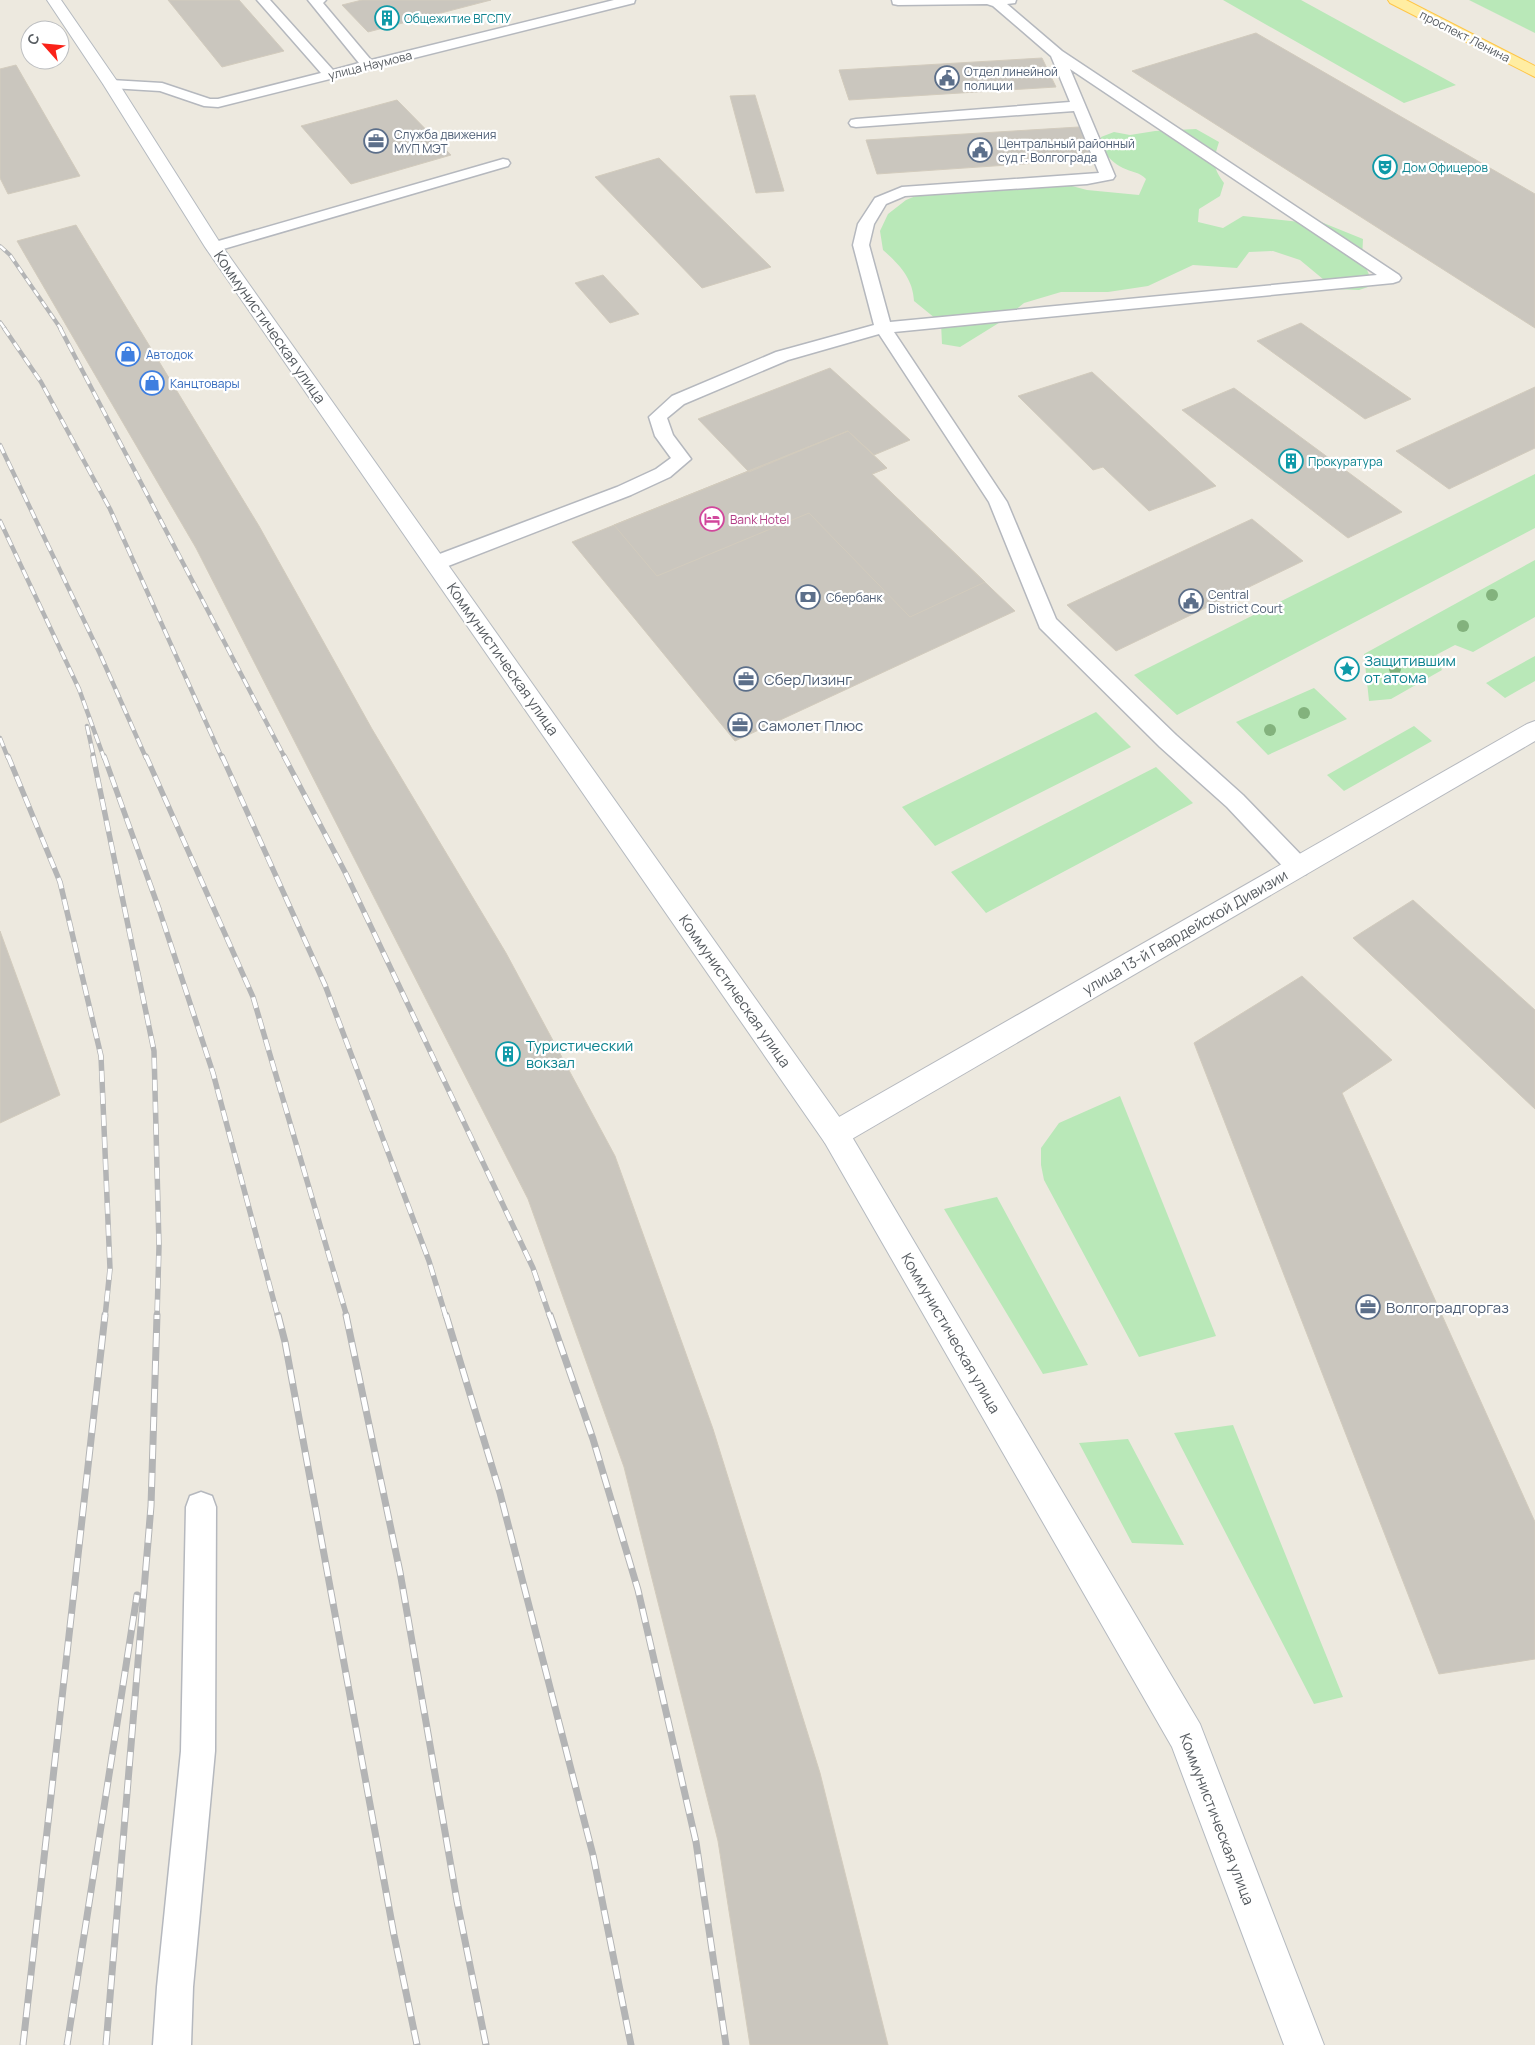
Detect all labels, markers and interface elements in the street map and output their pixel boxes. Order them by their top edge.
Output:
building icon: Общежитие ВГСПУ [374,5,400,31]
street label: проспект Ленина [1417,6,1513,66]
place label: Общежитие ВГСПУ [404,10,512,27]
north arrow [20,20,70,70]
text: С [22,30,44,48]
street label: улица Наумова [326,46,414,84]
place label: Отдел линейной полиции [964,63,1058,94]
public building icon: Отдел линейной полиции [934,65,960,91]
place label: Служба движения МУП МЭТ [394,126,496,157]
office icon: Служба движения МУП МЭТ [363,128,389,154]
place label: Центральный районный суд г. Волгограда [998,135,1135,166]
public building icon: Центральный районный суд г. Волгограда [967,137,993,163]
theatre icon: Дом Офицеров [1372,154,1398,180]
place label: Дом Офицеров [1402,159,1488,176]
street label: Коммунистическая улица [209,246,331,408]
shop icon: Автодок [115,341,141,367]
place label: Автодок [146,346,194,363]
shop icon: Канцтовары [139,370,165,396]
place label: Канцтовары [170,375,240,392]
building icon: Прокуратура [1278,448,1304,474]
place label: Прокуратура [1308,453,1383,470]
hotel icon: Bank Hotel [699,506,725,532]
place label: Bank Hotel [730,511,789,528]
street label: Коммунистическая улица [442,578,564,740]
bank icon: Сбербанк [795,584,821,610]
place label: Central District Court [1208,586,1283,617]
public building icon: Central District Court [1178,588,1204,614]
place label: Сбербанк [826,589,883,606]
place label: Защитившим от атома [1364,650,1456,688]
place icon: Защитившим от атома [1334,656,1360,682]
office icon: СберЛизинг [733,666,759,692]
place label: СберЛизинг [764,669,852,690]
office icon: Самолет Плюс [727,712,753,738]
place label: Самолет Плюс [758,715,863,736]
street label: улица 13-й Гвардейской Дивизии [1079,864,1291,1000]
street label: Коммунистическая улица [674,910,796,1072]
place label: Туристический вокзал [526,1035,633,1073]
building icon: Туристический вокзал [495,1041,521,1067]
street label: Коммунистическая улица [896,1249,1006,1417]
office icon: Волгоградгоргаз [1355,1294,1381,1320]
place label: Волгоградгоргаз [1386,1297,1509,1318]
street label: Коммунистическая улица [1175,1730,1259,1908]

